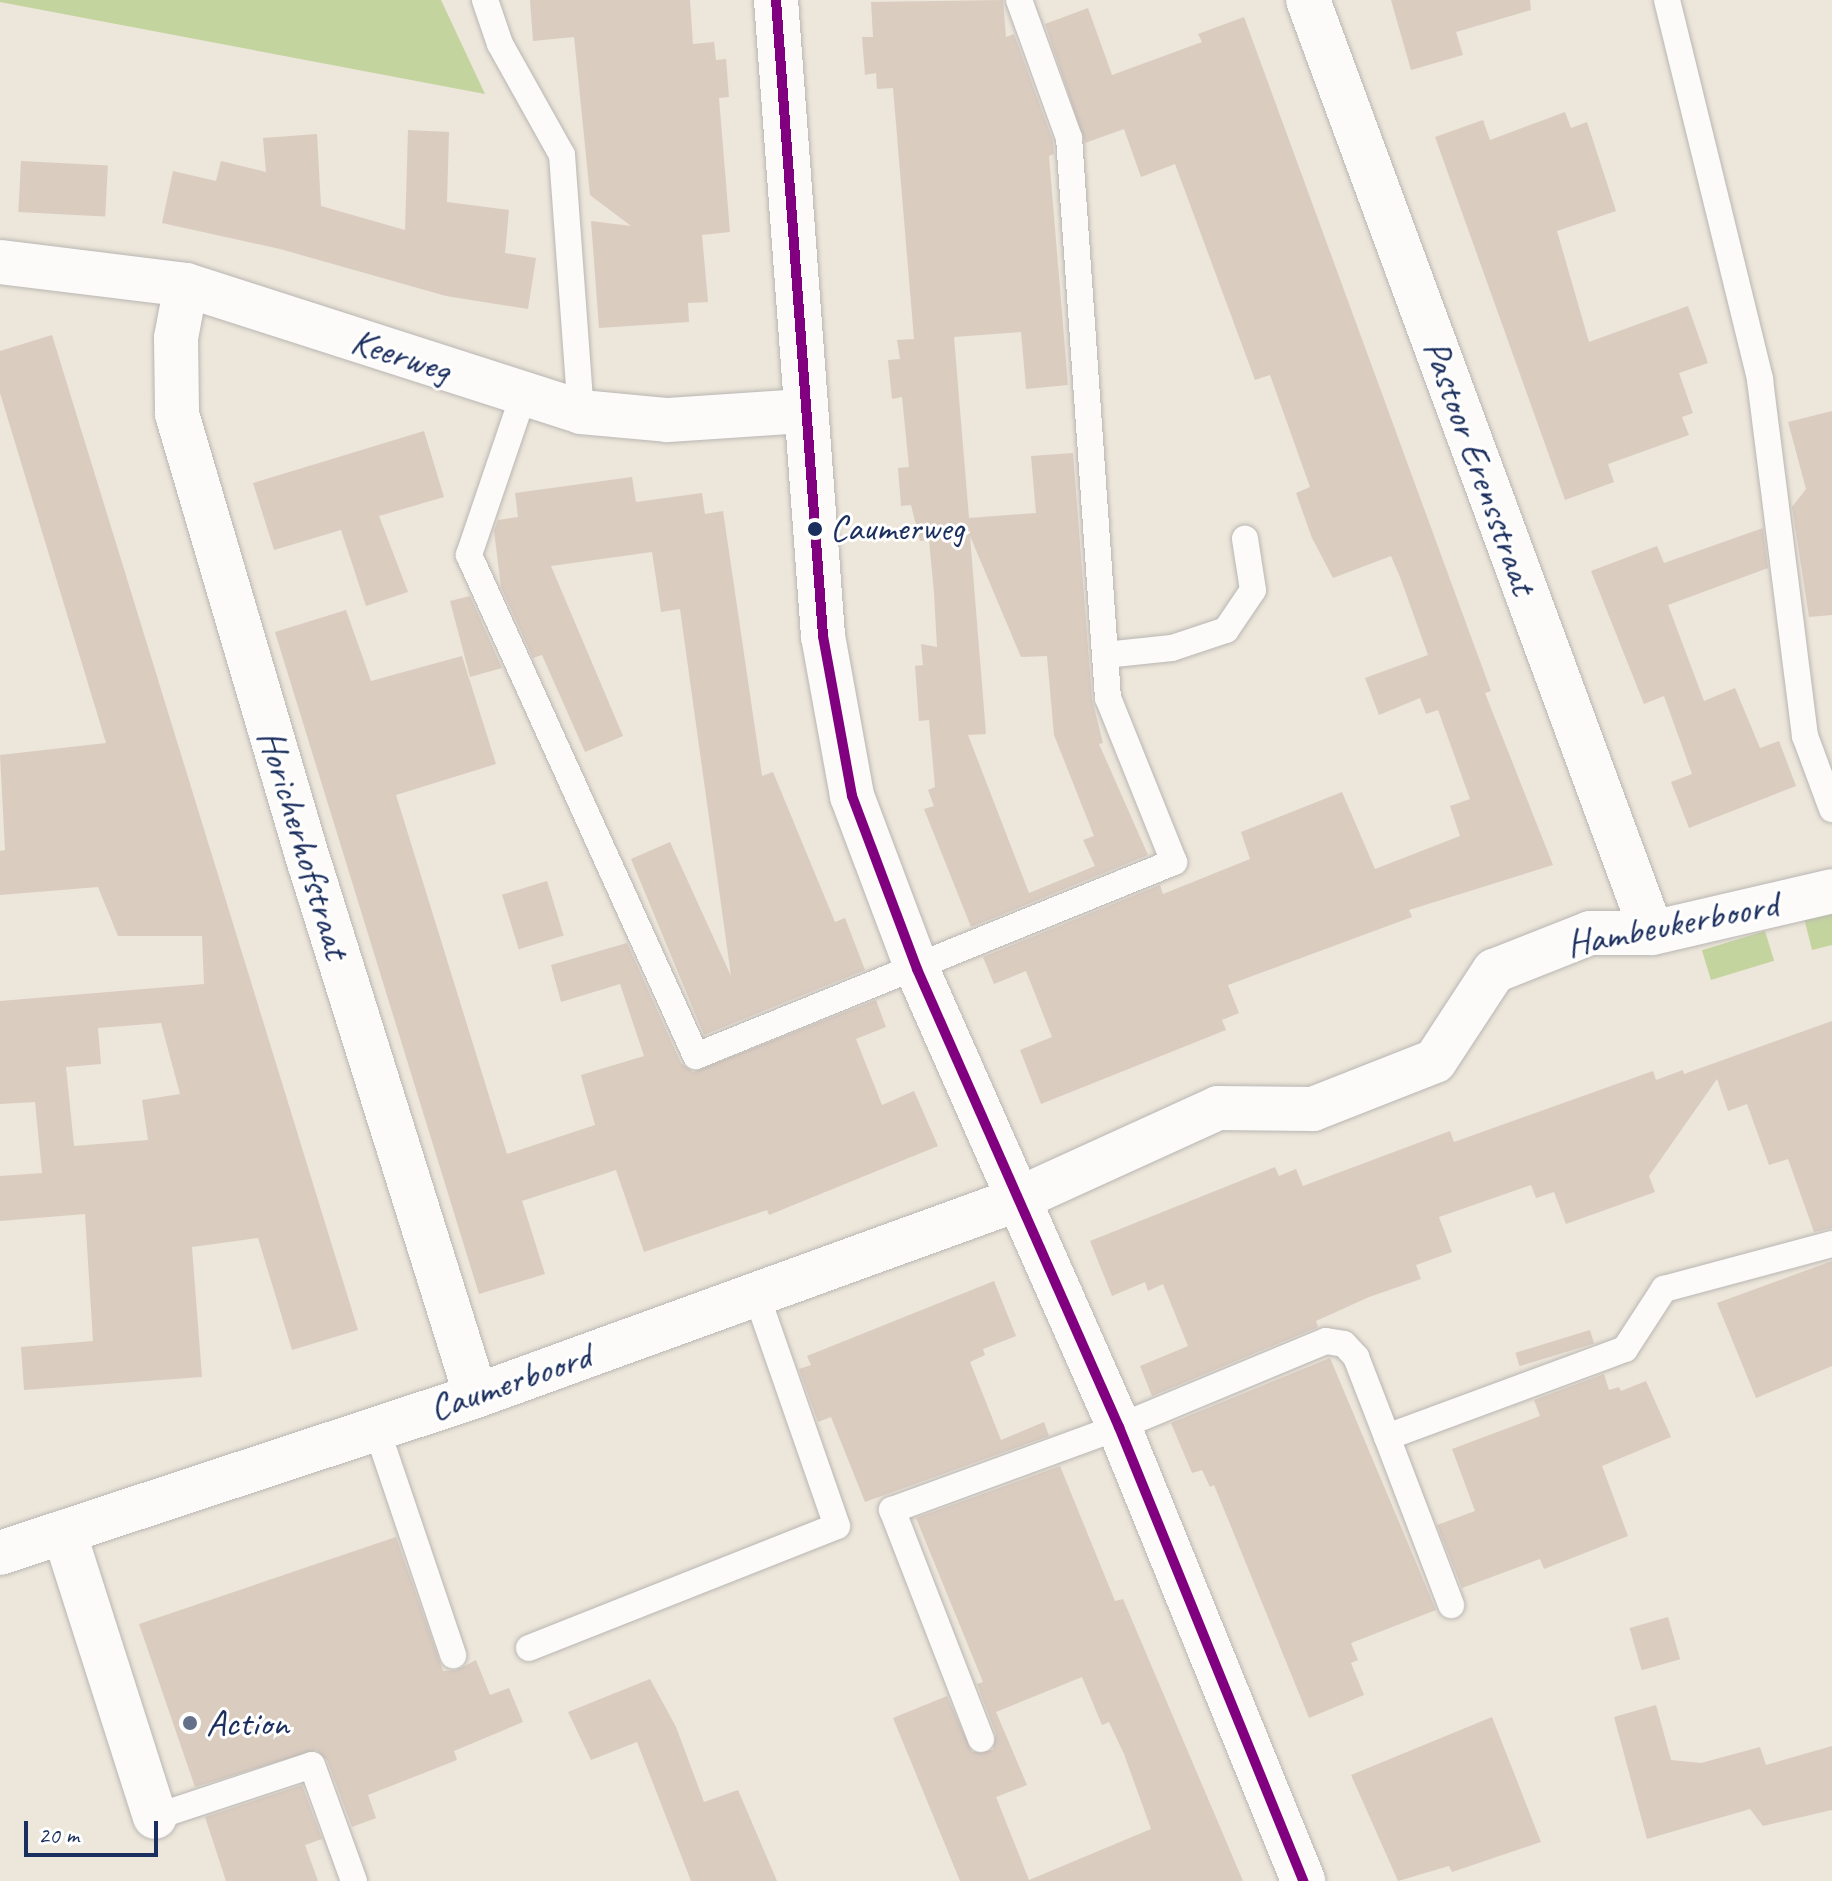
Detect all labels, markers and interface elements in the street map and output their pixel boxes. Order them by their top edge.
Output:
street label: Keerweg [346,318,456,392]
street label: Pastoor Erensstraat [1413,334,1547,600]
place label: Caumerweg [830,507,964,551]
marker: Caumerweg [807,521,823,537]
street label: Horicherhofstraat [248,724,360,964]
street label: Hambeukerboord [1563,881,1781,967]
street label: Caumerboord [423,1333,597,1431]
place label: Action [206,1700,289,1746]
marker: Action [181,1714,199,1732]
scale bar [28,1805,162,1855]
text: 20 m [38,1820,79,1850]

